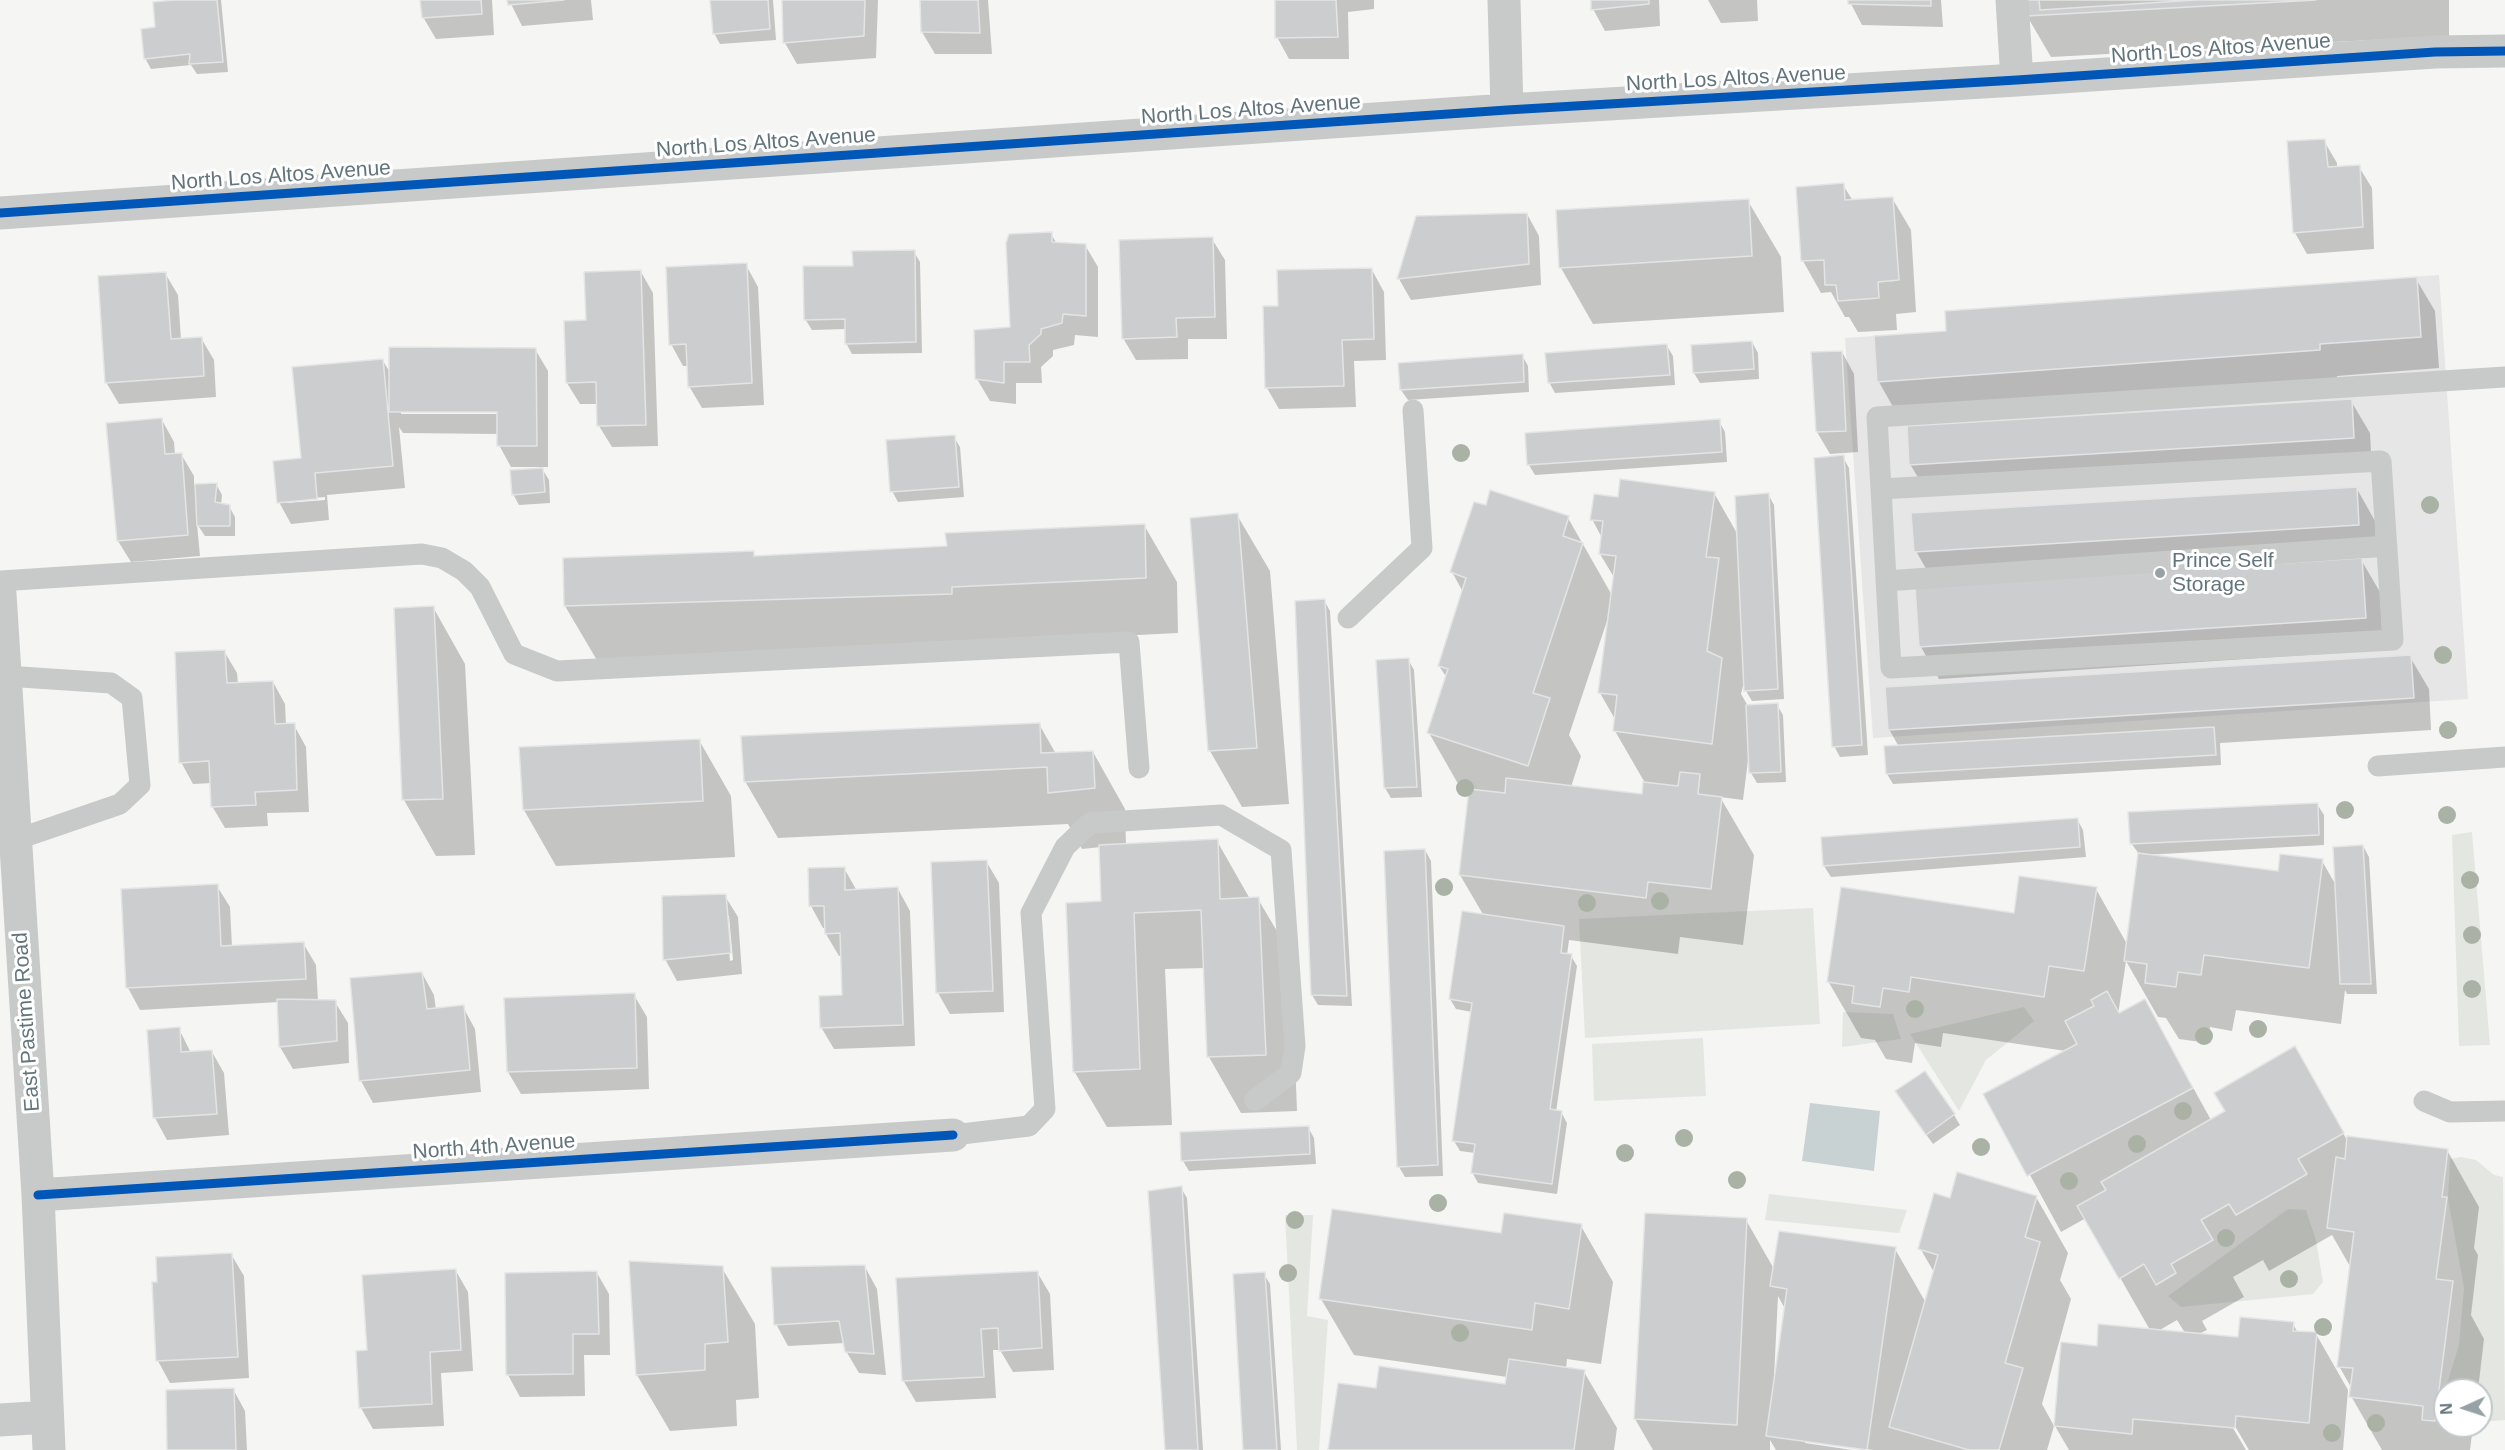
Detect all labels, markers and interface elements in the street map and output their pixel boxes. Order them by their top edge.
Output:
street label: North Los Altos Avenue [2110,29,2332,69]
street label: North Los Altos Avenue [1625,61,1847,97]
street label: North Los Altos Avenue [1140,90,1362,130]
street label: North Los Altos Avenue [655,123,877,163]
street label: North Los Altos Avenue [170,156,392,196]
place label: Prince Self Storage [2172,548,2274,598]
marker: Prince Self Storage [2153,566,2167,580]
street label: East Pastime Road [8,931,46,1113]
street label: North 4th Avenue [412,1129,576,1165]
north arrow [2433,1378,2493,1438]
text: N [2438,1403,2455,1415]

